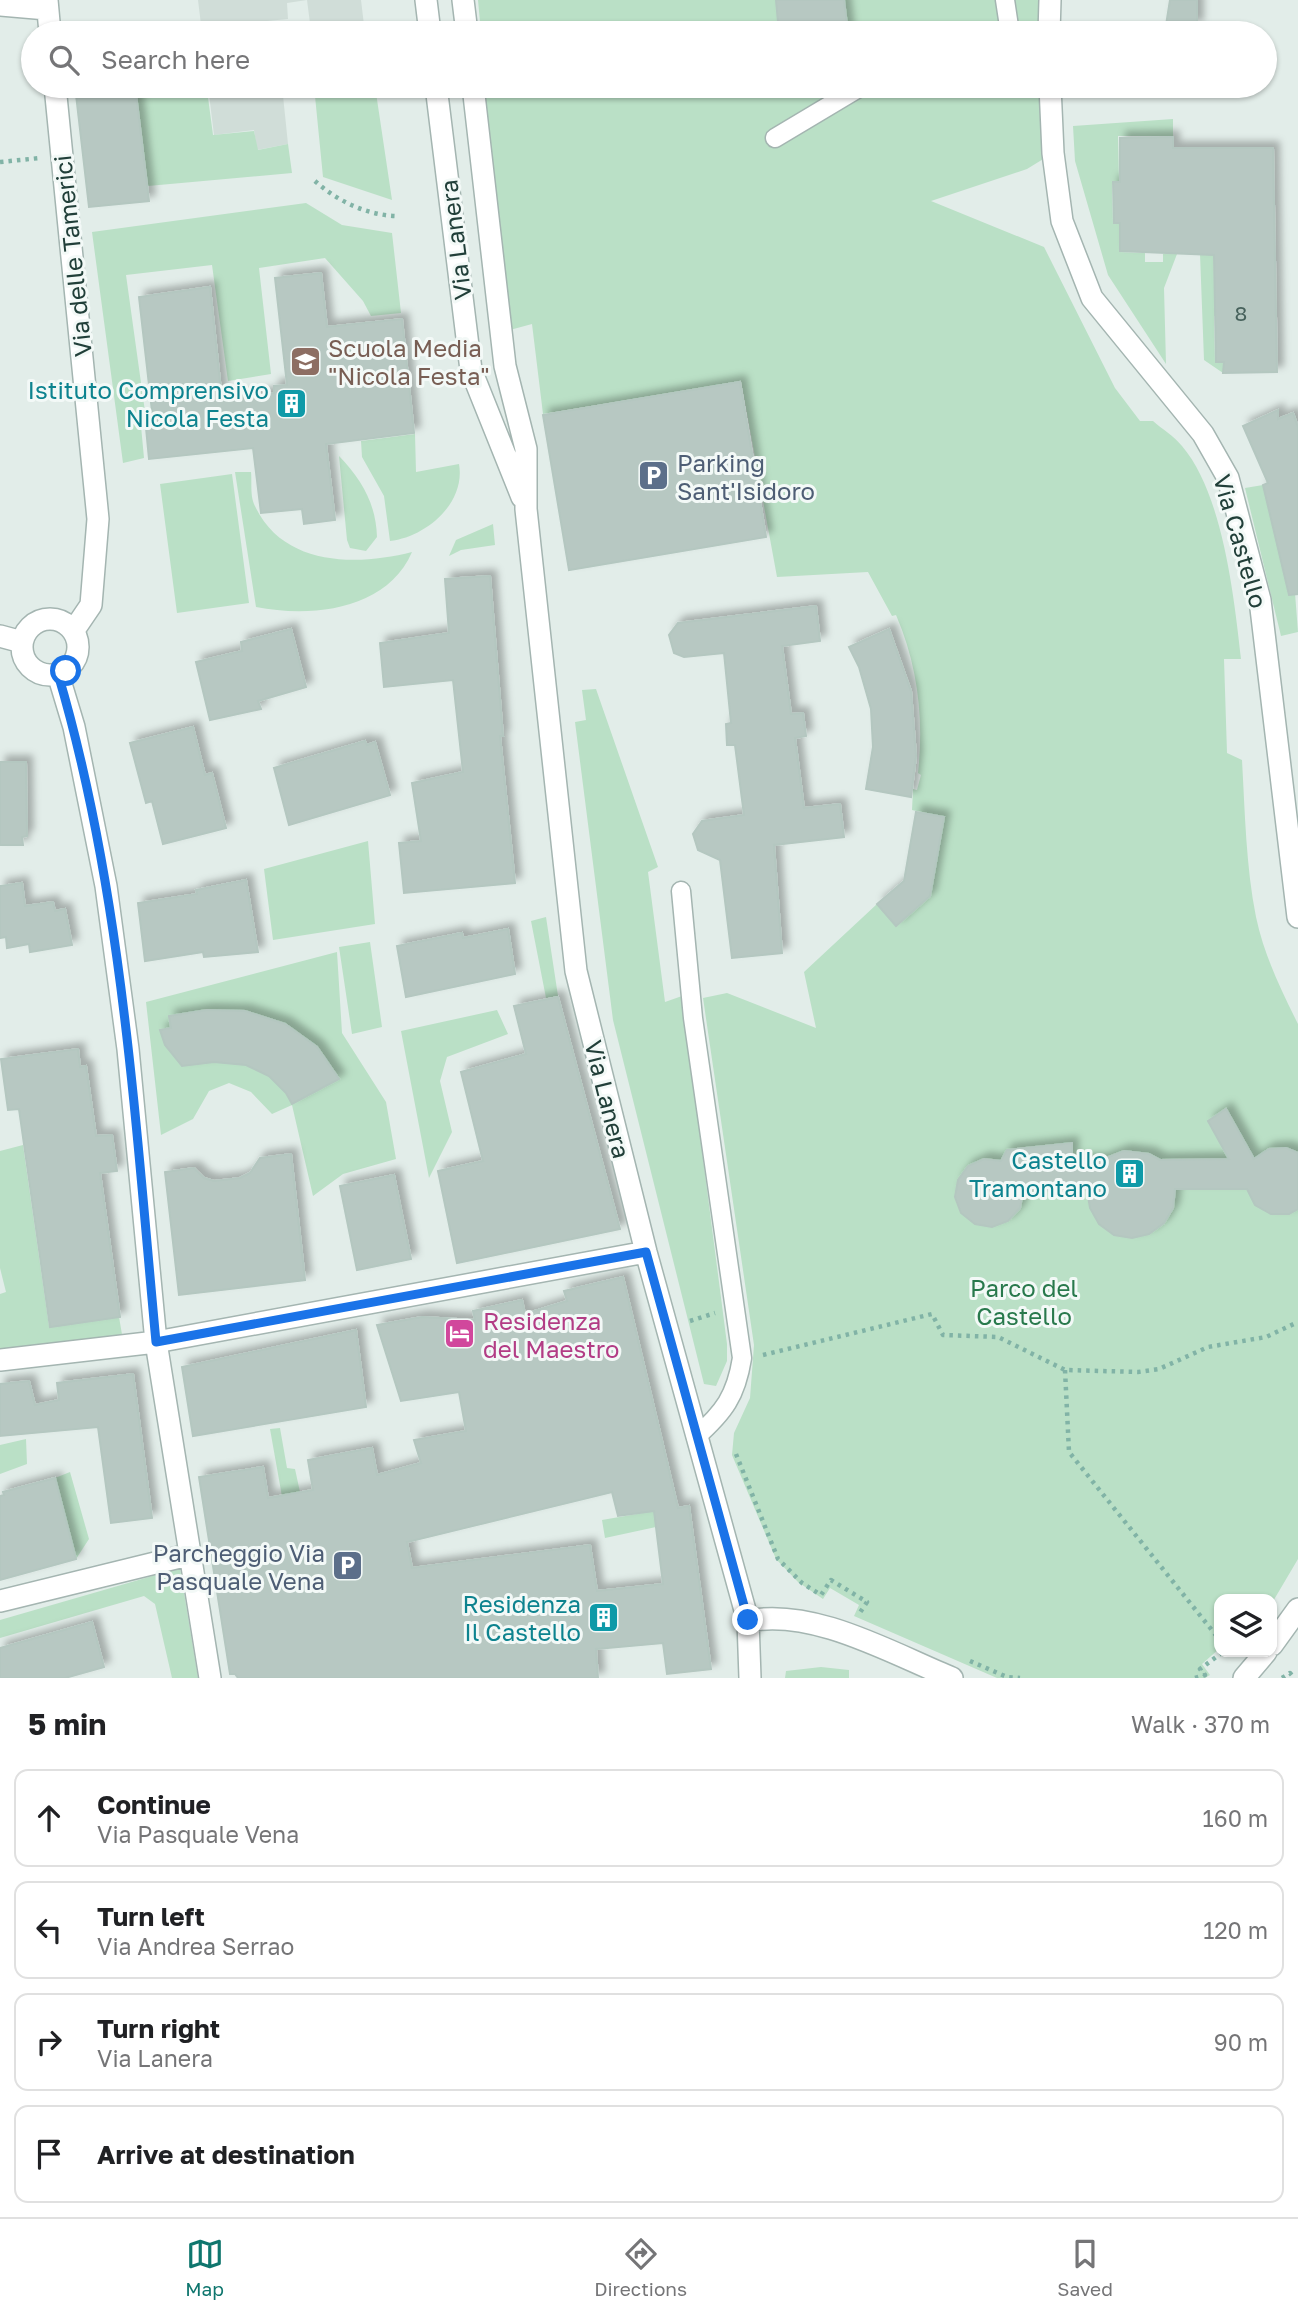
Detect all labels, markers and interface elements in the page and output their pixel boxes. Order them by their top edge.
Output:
search box [21,21,1277,98]
icon: search [45,41,83,79]
text: Search here [101,44,250,75]
street label: Via delle Tamerici [47,154,97,358]
street label: Via Lanera [433,178,477,302]
house number: 8 [1235,300,1247,326]
place label: Scuola Media "Nicola Festa" [328,333,490,390]
school or university icon: Scuola Media "Nicola Festa" [288,344,322,378]
place label: Istituto Comprensivo Nicola Festa [28,375,269,432]
building icon: Istituto Comprensivo Nicola Festa [275,386,309,420]
place label: Parking Sant'Isidoro [677,448,815,505]
parking icon: Parking Sant'Isidoro [637,459,671,493]
street label: Via Castello [1208,471,1274,611]
route start [50,655,81,686]
street label: Via Lanera [579,1037,637,1161]
place label: Castello Tramontano [969,1145,1107,1202]
building icon: Castello Tramontano [1113,1156,1147,1190]
park label: Parco del Castello [970,1273,1078,1330]
place label: Residenza del Maestro [483,1306,619,1363]
hotel icon: Residenza del Maestro [443,1317,477,1351]
place label: Parcheggio Via Pasquale Vena [153,1538,325,1595]
parking icon: Parcheggio Via Pasquale Vena [331,1549,365,1583]
place label: Residenza Il Castello [463,1589,581,1646]
map controls [1214,1594,1277,1657]
button: layers [1214,1594,1277,1657]
building icon: Residenza Il Castello [587,1600,621,1634]
route end [732,1604,763,1635]
text: 5 min [28,1706,106,1742]
text: Walk · 370 m [1131,1710,1270,1738]
text: Continue [97,1789,211,1820]
icon: ahead [30,1799,68,1837]
text: 160 m [1203,1804,1268,1832]
text: Via Pasquale Vena [97,1820,299,1848]
text: Turn left [97,1901,205,1932]
icon: left [30,1911,68,1949]
text: 120 m [1203,1916,1268,1944]
text: Via Andrea Serrao [97,1932,294,1960]
text: Turn right [97,2013,220,2044]
icon: right [30,2023,68,2061]
text: 90 m [1214,2028,1268,2056]
text: Via Lanera [97,2044,213,2072]
icon: arrive [30,2135,68,2173]
text: Arrive at destination [97,2139,355,2170]
tab: Map [185,2235,224,2300]
tab: Directions [594,2235,687,2300]
tab: Saved [1057,2235,1113,2300]

